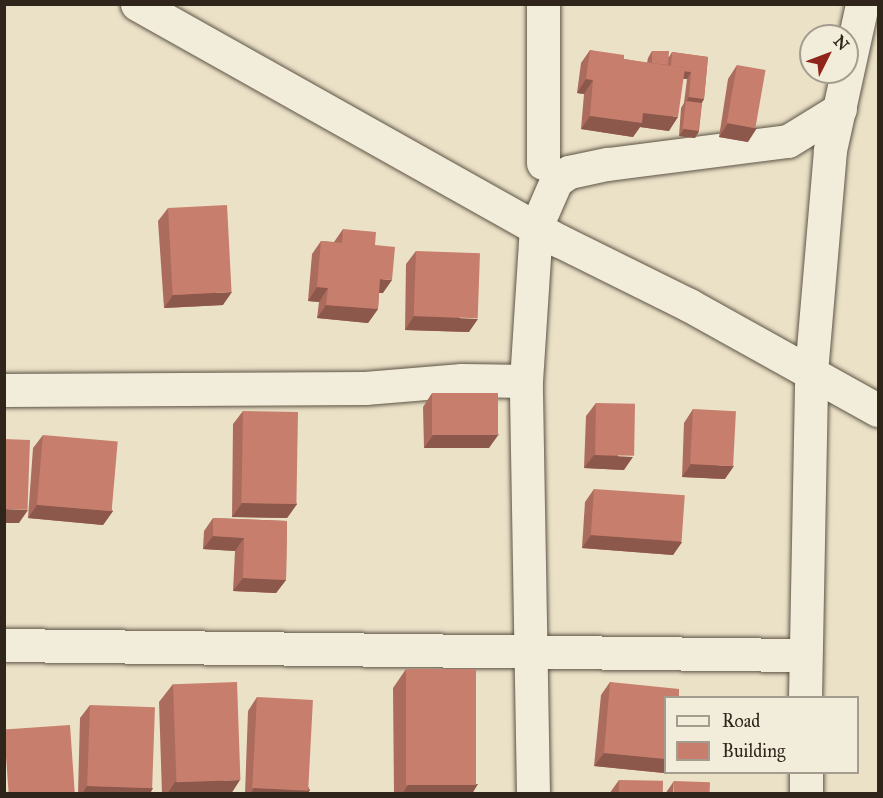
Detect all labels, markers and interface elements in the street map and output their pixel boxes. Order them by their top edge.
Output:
north arrow [799,24,859,84]
text: N [830,32,853,54]
legend [664,696,859,774]
text: Road [722,710,760,732]
text: Building [722,740,785,762]

